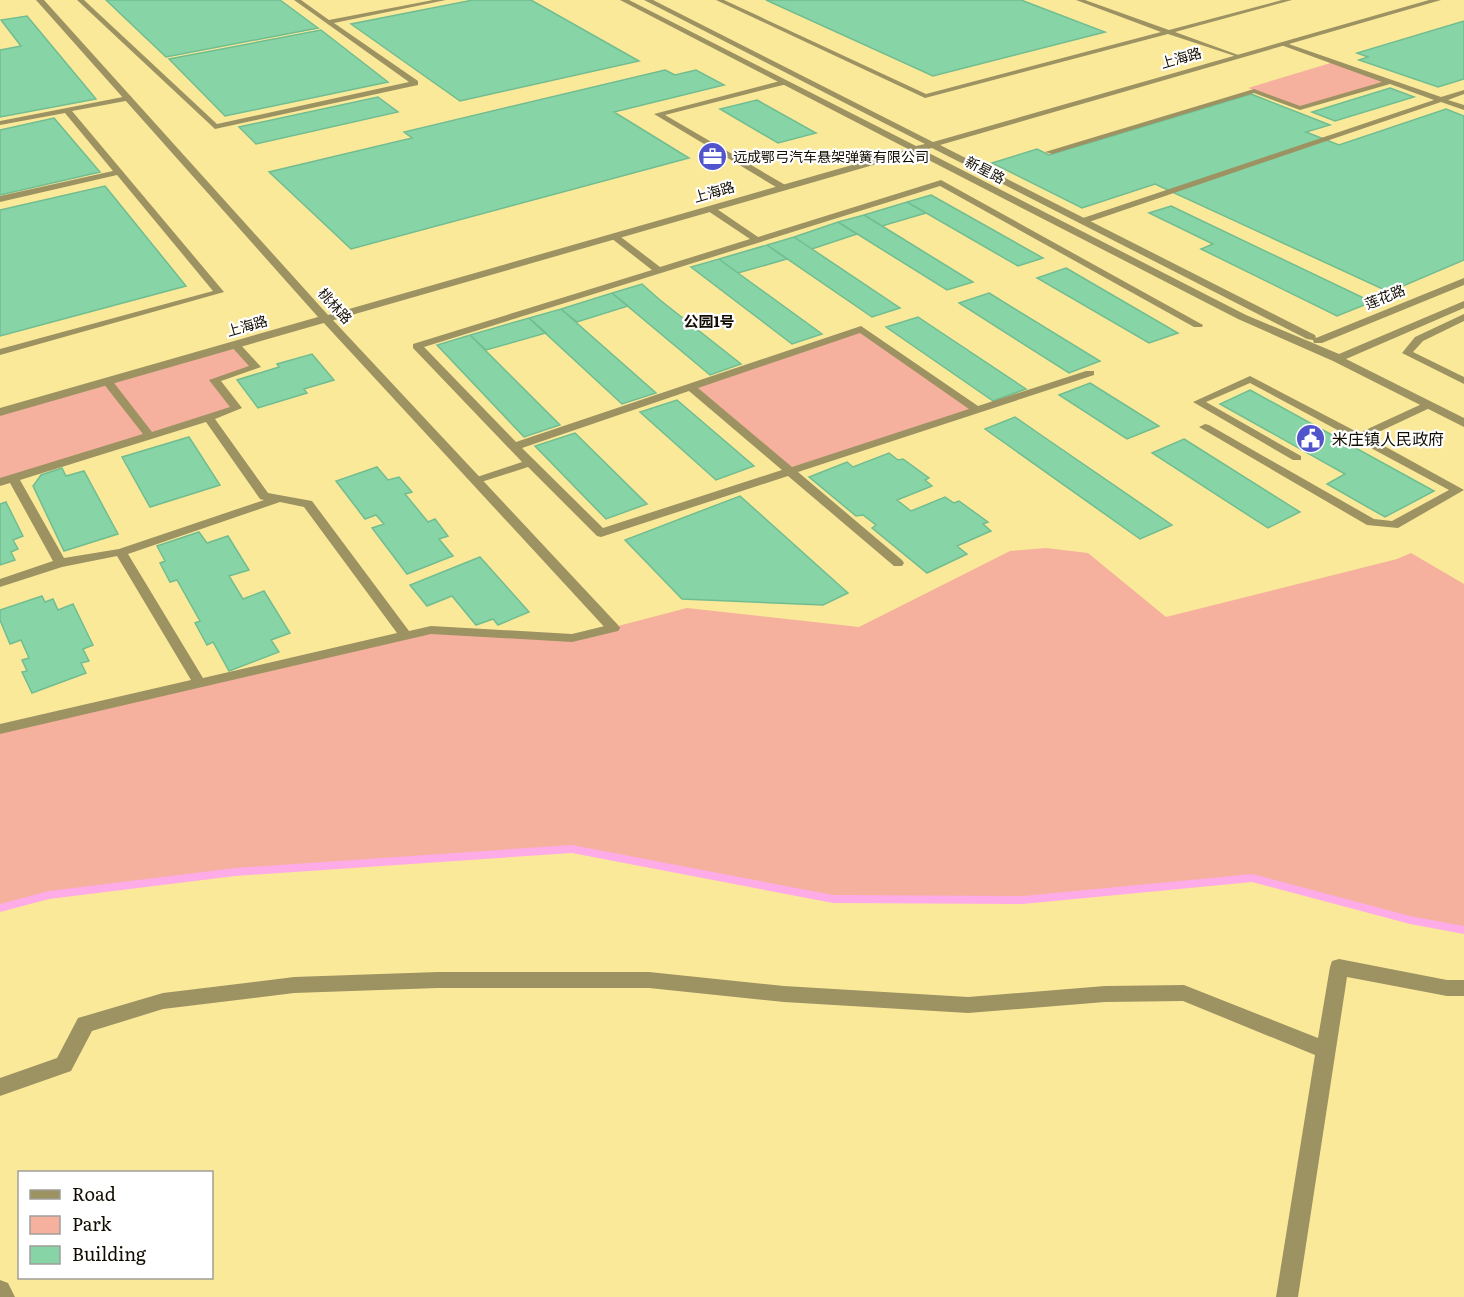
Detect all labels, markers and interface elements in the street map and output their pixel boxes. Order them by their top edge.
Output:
street label: 上海路 [1158,42,1204,72]
office icon: 远成鄂弓汽车悬架弹簧有限公司 [696,141,728,173]
place label: 远成鄂弓汽车悬架弹簧有限公司 [733,146,929,166]
street label: 新星路 [962,151,1009,188]
street label: 上海路 [691,176,737,206]
street label: 莲花路 [1361,279,1408,313]
street label: 桃林路 [314,283,357,328]
district label: 公园1号 [683,309,735,332]
street label: 上海路 [224,310,270,340]
public building icon: 米庄镇人民政府 [1295,423,1327,455]
place label: 米庄镇人民政府 [1332,426,1444,450]
legend [18,1171,213,1279]
text: Road [72,1180,116,1207]
text: Park [72,1210,113,1237]
text: Building [72,1240,147,1267]

